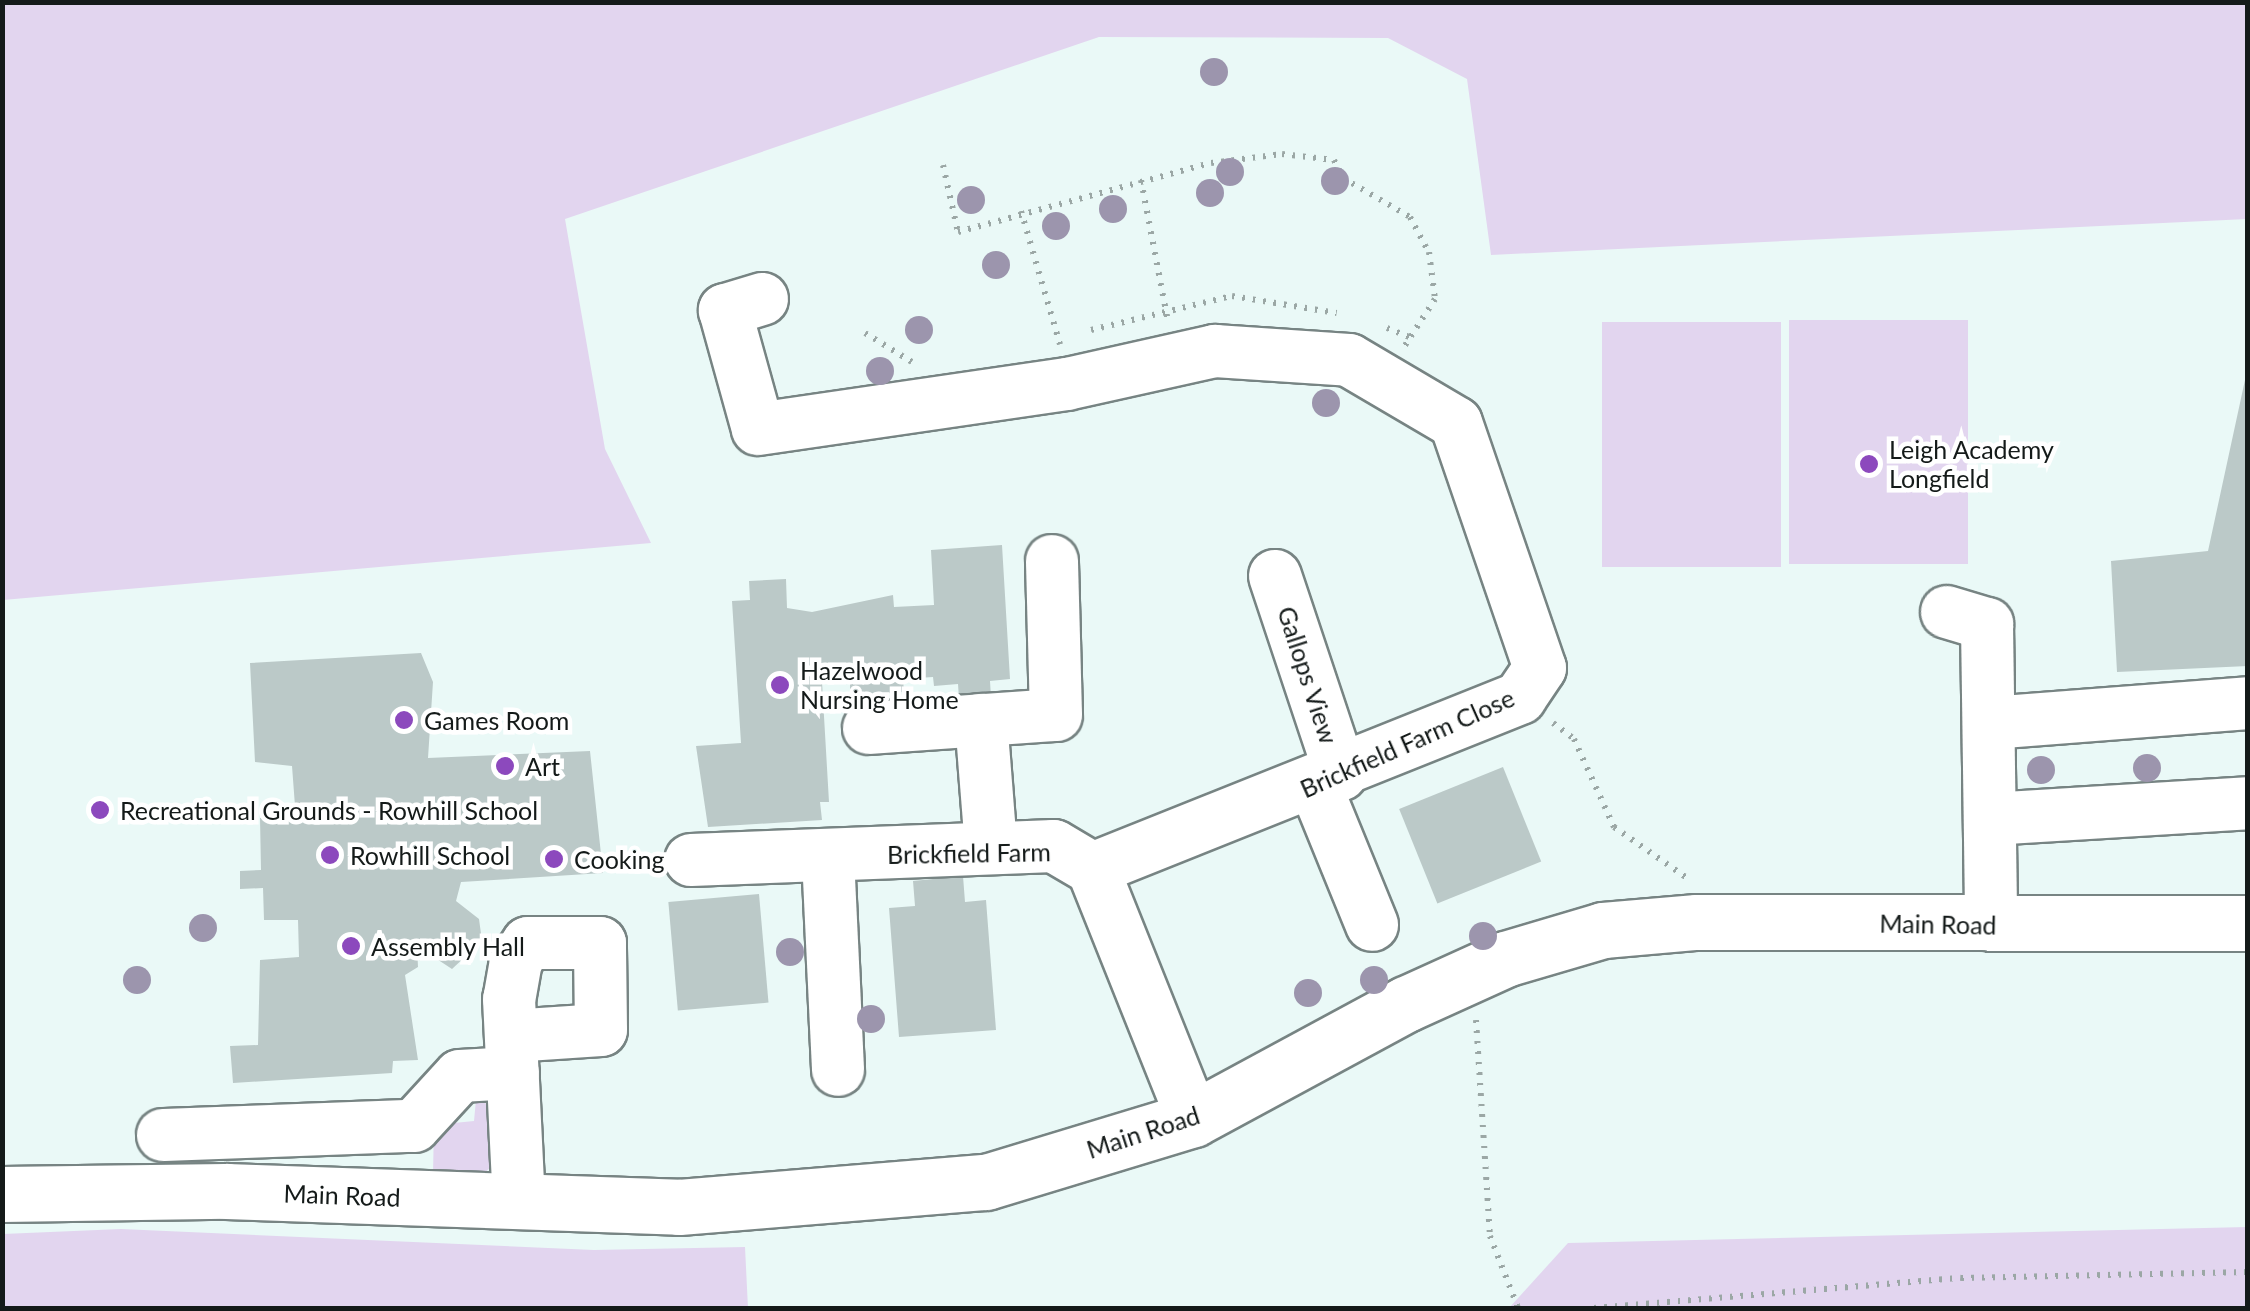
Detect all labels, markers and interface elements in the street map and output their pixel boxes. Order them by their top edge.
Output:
place label: Leigh Academy Longfield [1889,435,2055,494]
marker: Leigh Academy Longfield [1858,453,1880,475]
street label: Gallops View [1272,602,1344,748]
place label: Hazelwood Nursing Home [800,656,959,715]
marker: Hazelwood Nursing Home [769,674,791,696]
street label: Brickfield Farm Close [1295,682,1519,804]
place label: Games Room [424,705,569,735]
marker: Games Room [393,709,415,731]
place label: Art [525,751,560,781]
marker: Art [494,755,516,777]
place label: Recreational Grounds - Rowhill School [120,795,538,825]
marker: Recreational Grounds - Rowhill School [89,799,111,821]
street label: Brickfield Farm [887,837,1051,869]
place label: Rowhill School [350,840,510,870]
marker: Rowhill School [319,844,341,866]
place label: Cooking [574,844,664,874]
marker: Cooking [543,848,565,870]
street label: Main Road [1879,908,1997,940]
place label: Assembly Hall [371,931,525,961]
marker: Assembly Hall [340,935,362,957]
street label: Main Road [1083,1100,1203,1164]
street label: Main Road [283,1178,401,1212]

